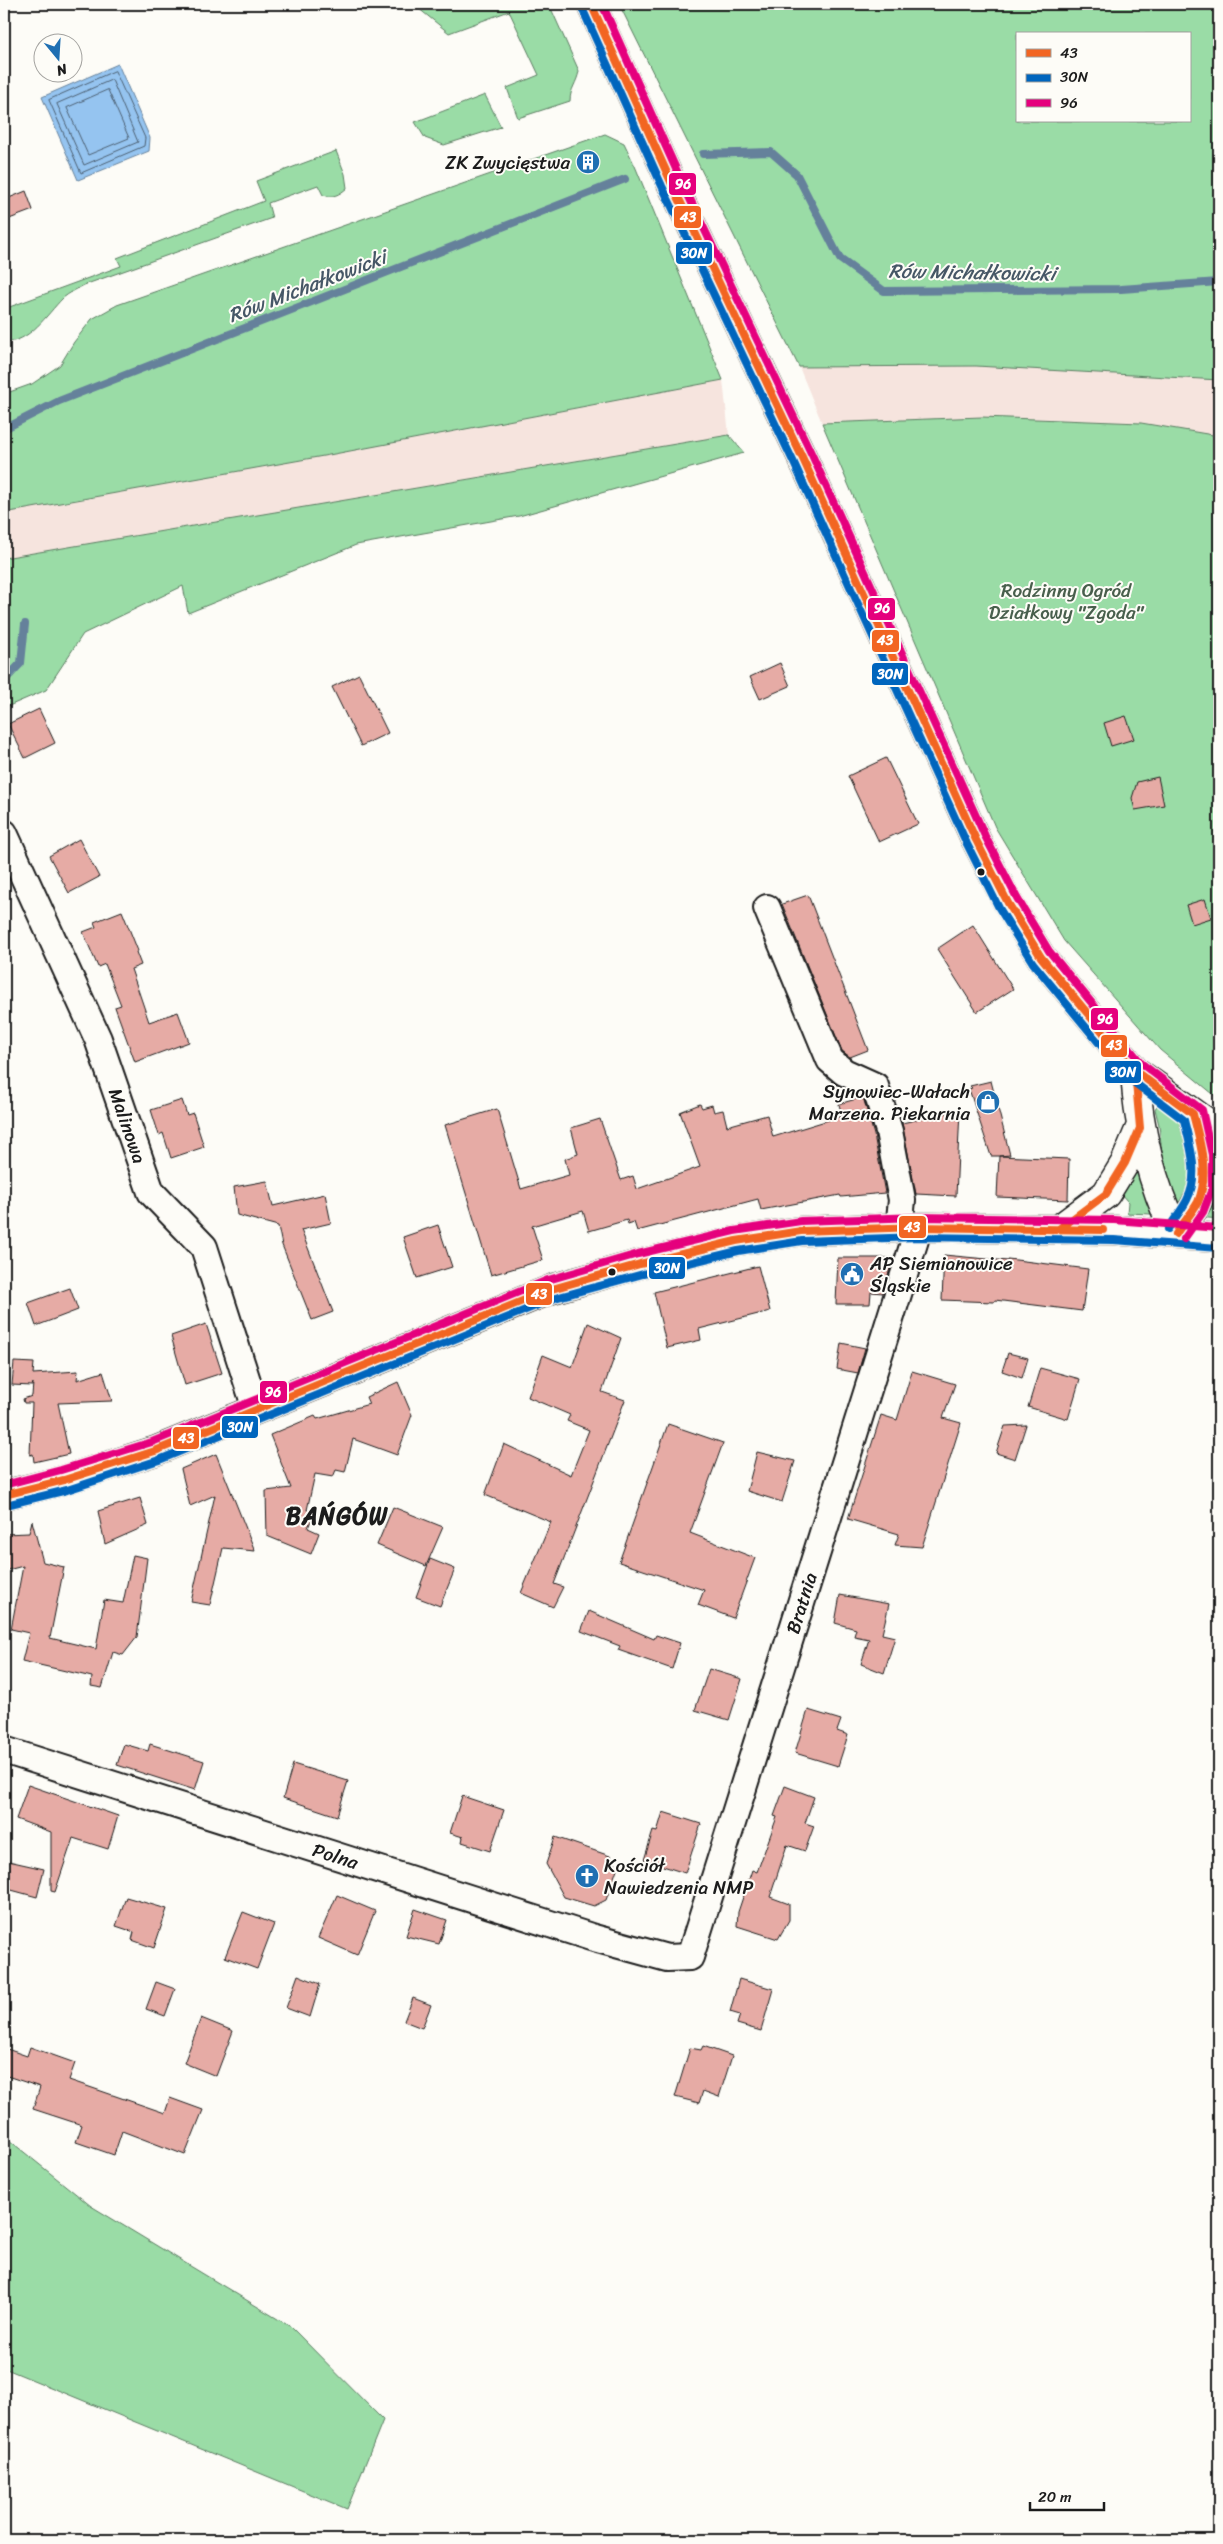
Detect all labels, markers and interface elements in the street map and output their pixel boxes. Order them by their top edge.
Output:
north arrow [32,32,82,82]
legend [1016,32,1190,122]
text: 43 [1060,40,1078,66]
text: N [53,56,71,83]
text: 30N [1060,64,1089,90]
text: 96 [1060,90,1078,116]
place label: ZK Zwycięstwa [445,146,570,179]
building icon: ZK Zwycięstwa [575,149,601,175]
line badge: 96 [668,172,697,196]
text: 96 [675,172,691,197]
line badge: 43 [673,205,702,229]
text: 43 [679,205,697,230]
water label: Rów Michałkowicki [223,239,396,333]
line badge: 30N [675,241,713,265]
text: 30N [680,241,707,266]
water label: Rów Michałkowicki [888,254,1060,292]
park label: Rodzinny Ogród Działkowy "Zgoda" [989,574,1144,629]
text: 96 [874,596,890,621]
line badge: 96 [867,597,896,621]
text: 43 [876,628,894,653]
line badge: 43 [871,629,900,653]
line badge: 30N [871,662,909,686]
text: 30N [876,662,903,687]
unlabelled marker [976,867,986,877]
line badge: 96 [1090,1007,1119,1031]
text: 96 [1097,1007,1113,1032]
text: 43 [1105,1033,1123,1058]
line badge: 43 [1100,1034,1128,1058]
line badge: 30N [1104,1060,1142,1084]
text: 30N [1109,1060,1136,1085]
place label: Synowiec-Wałach Marzena. Piekarnia [809,1075,970,1130]
street label: Malinowa [99,1083,156,1168]
shop icon: Synowiec-Wałach Marzena. Piekarnia [975,1089,1001,1115]
line badge: 43 [898,1215,927,1239]
text: 43 [903,1215,921,1240]
place label: AP Siemianowice Śląskie [869,1247,1013,1302]
line badge: 30N [648,1256,686,1280]
text: 30N [653,1256,680,1281]
public building icon: AP Siemianowice Śląskie [839,1261,865,1287]
unlabelled marker [607,1267,617,1277]
line badge: 43 [525,1282,553,1306]
text: 43 [530,1282,548,1307]
line badge: 96 [259,1380,288,1404]
text: 96 [265,1380,281,1405]
line badge: 30N [221,1415,259,1439]
text: 30N [226,1415,253,1440]
line badge: 43 [172,1426,200,1450]
text: 43 [177,1426,195,1451]
district label: BAŃGÓW [286,1495,389,1537]
street label: Bratnia [776,1568,827,1638]
street label: Polna [308,1833,363,1879]
place label: Kościół Nawiedzenia NMP [604,1849,753,1904]
church icon: Kościół Nawiedzenia NMP [574,1863,600,1889]
scale bar [1030,2479,1104,2511]
text: 20 m [1038,2484,1072,2510]

